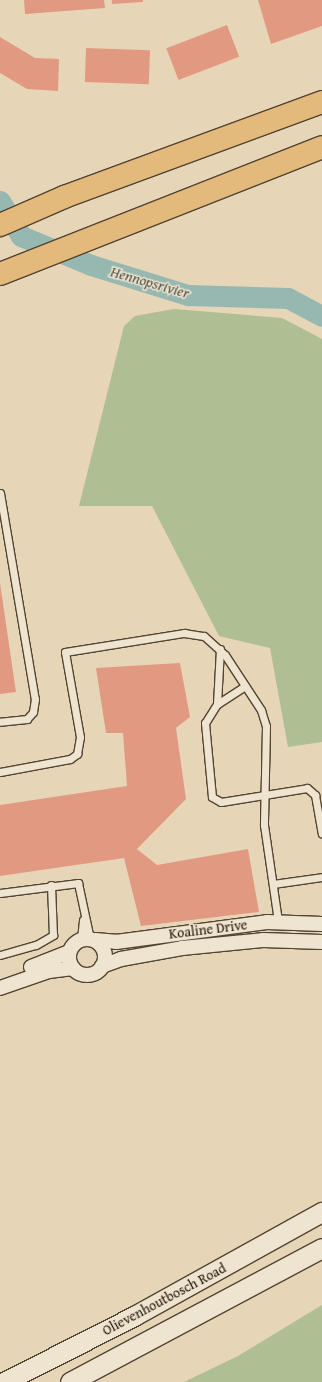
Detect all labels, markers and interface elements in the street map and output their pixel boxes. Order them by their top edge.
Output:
water label: Hennopsrivier [108,262,192,302]
street label: Koaline Drive [168,916,248,942]
street label: Olievenhoutbosch Road [99,1259,229,1339]

